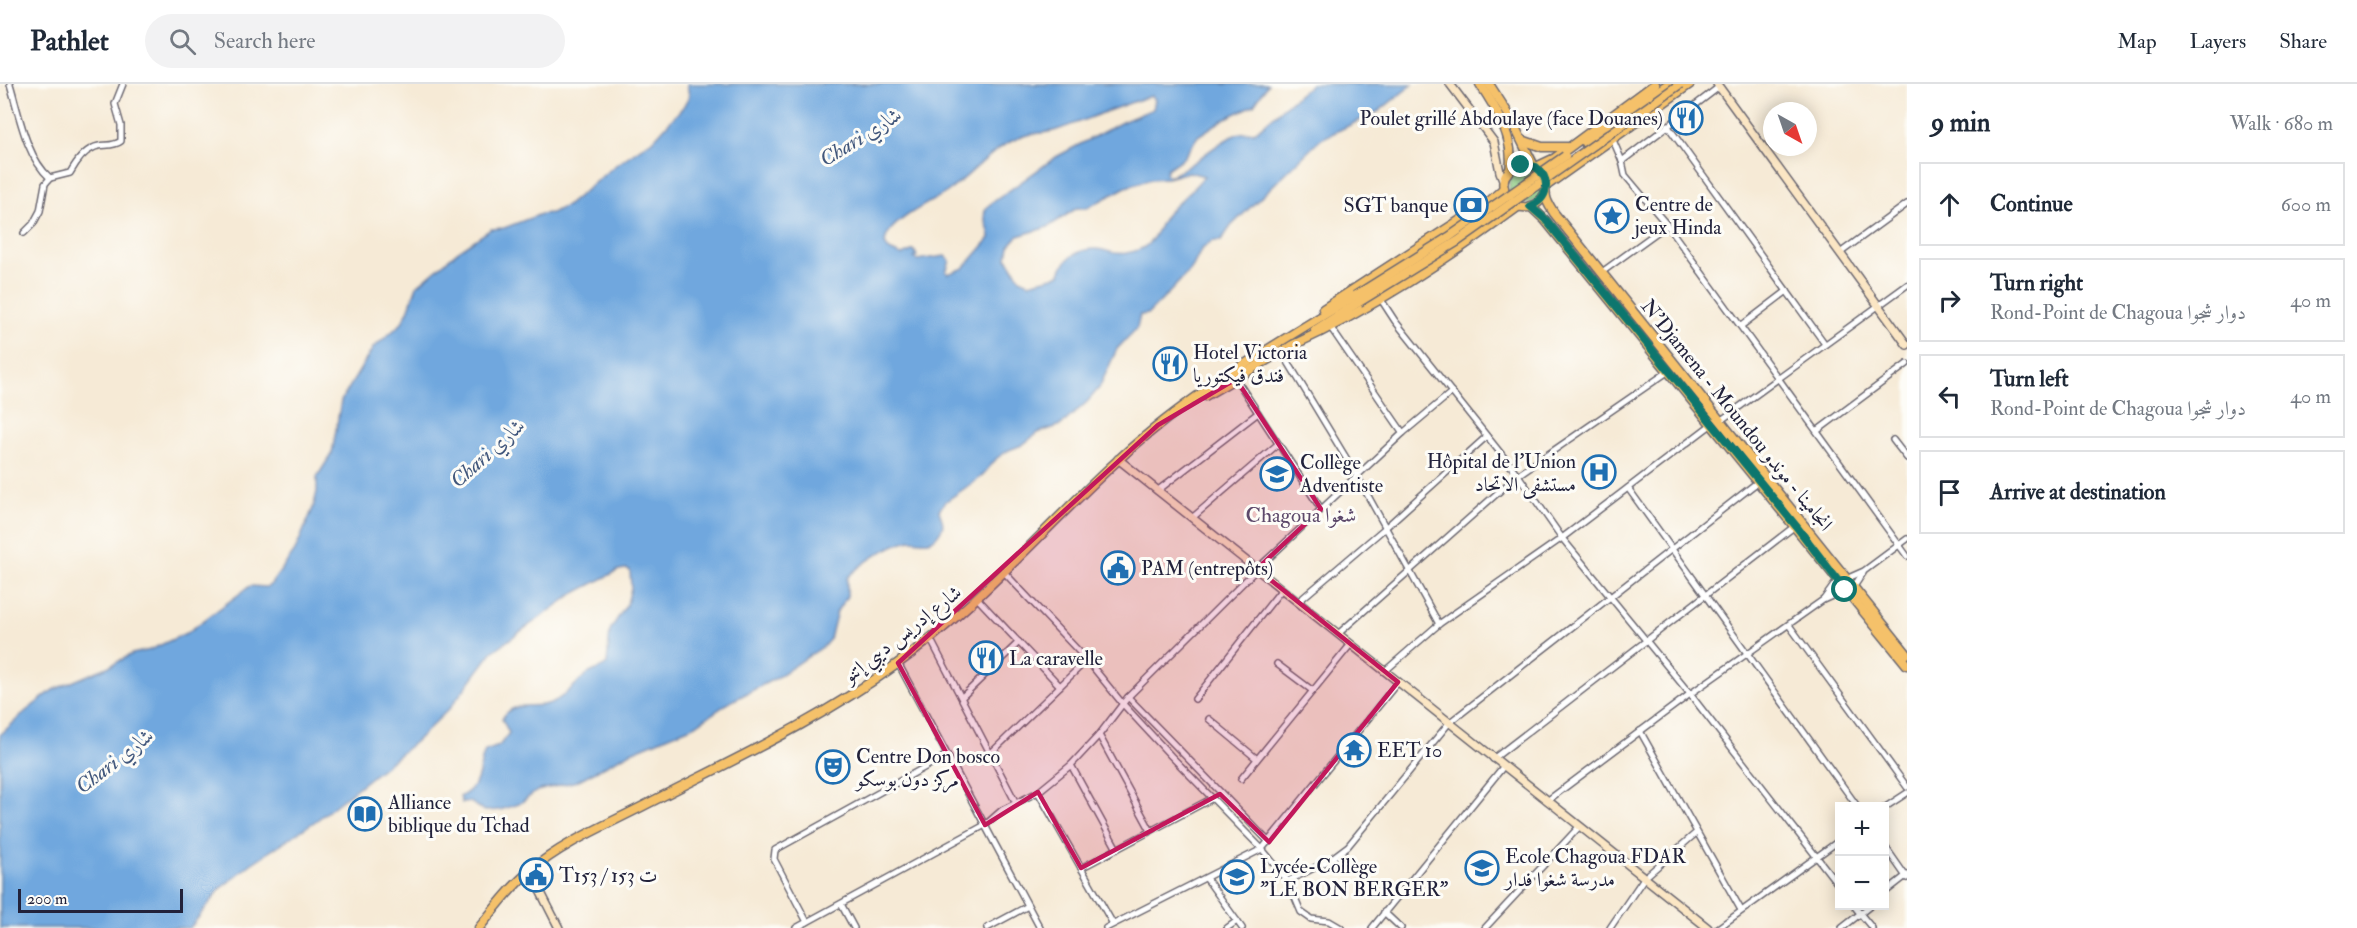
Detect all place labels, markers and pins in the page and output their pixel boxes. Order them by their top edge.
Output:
restaurant icon: Poulet grillé Abdoulaye (face Douanes) [1668,100,1704,136]
place label: Poulet grillé Abdoulaye (face Douanes) [1359,106,1663,131]
bank icon: SGT banque [1453,187,1489,223]
place label: Centre de jeux Hinda [1631,192,1722,240]
place label: SGT banque [1344,193,1448,218]
place icon: Centre de jeux Hinda [1594,198,1630,234]
place label: Hotel Victoria فندق فيكتوريا [1193,340,1308,388]
restaurant icon: Hotel Victoria فندق فيكتوريا [1152,346,1188,382]
place label: Hôpital de l'Union مستشفى الاتحاد [1427,449,1576,499]
place label: Collège Adventiste [1299,450,1383,498]
hospital icon: Hôpital de l'Union مستشفى الاتحاد [1581,454,1617,490]
school or university icon: Collège Adventiste [1259,456,1295,492]
public building icon: PAM (entrepôts) [1100,550,1136,586]
place label: PAM (entrepôts) [1141,556,1273,582]
restaurant icon: La caravelle [968,640,1004,676]
place label: La caravelle [1009,646,1103,671]
temple icon: EET 10 [1336,732,1372,768]
place label: EET 10 [1377,738,1442,763]
place label: Centre Don bosco مركز دون بوسكو [854,744,1000,793]
theatre icon: Centre Don bosco مركز دون بوسكو [815,749,851,785]
place label: Alliance biblique du Tchad [387,790,530,838]
library icon: Alliance biblique du Tchad [347,796,383,832]
place label: Ecole Chagoua FDAR مدرسة شغوا فدار [1503,844,1686,892]
school or university icon: Ecole Chagoua FDAR مدرسة شغوا فدار [1464,850,1500,886]
place label: Lycée-Collège "LE BON BERGER" [1260,854,1448,902]
public building icon: T153 / ت 153 [518,857,554,893]
school or university icon: Lycée-Collège "LE BON BERGER" [1219,859,1255,895]
place label: T153 / ت 153 [559,863,657,888]

